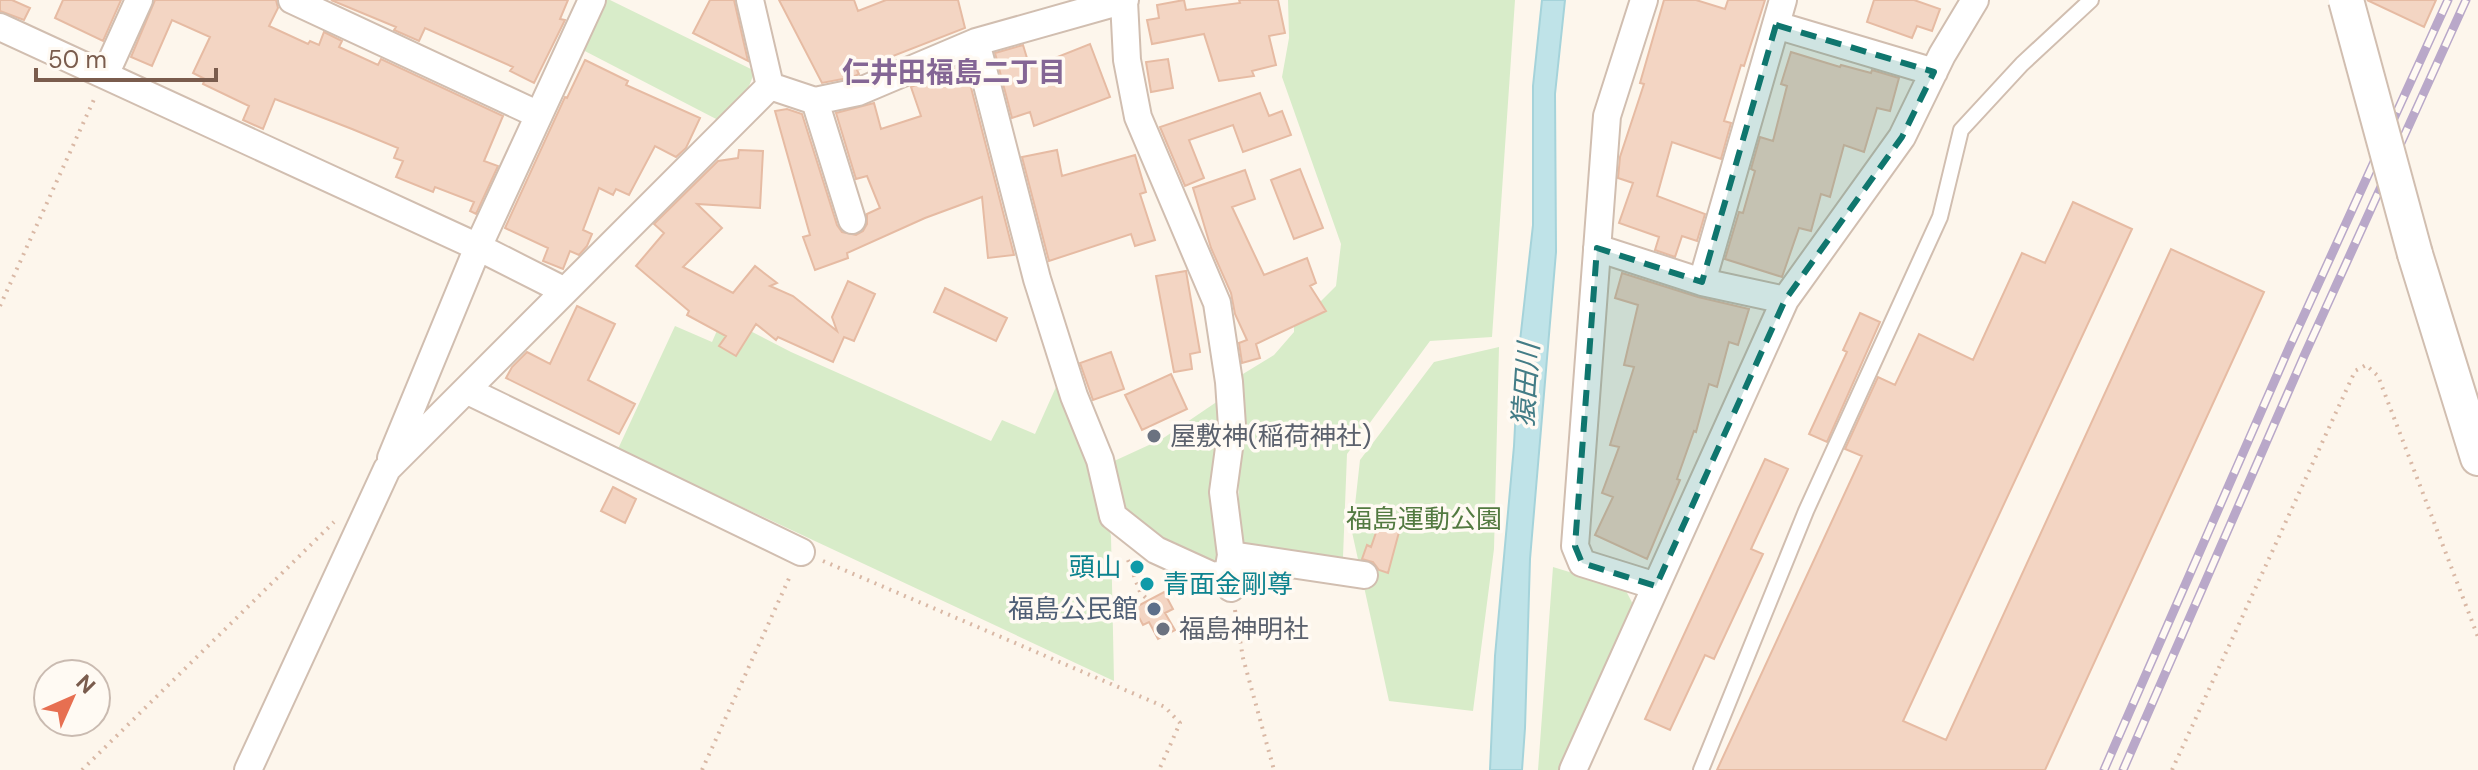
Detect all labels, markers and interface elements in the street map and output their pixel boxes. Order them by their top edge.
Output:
scale bar [36,32,216,82]
text: 50 m [48,44,107,75]
district label: 仁井田福島二丁目 [842,54,1066,91]
water label: 猿田川 [1505,339,1548,428]
place label: 屋敷神(稲荷神社) [1170,419,1371,453]
marker: 屋敷神(稲荷神社) [1145,427,1163,445]
park label: 福島運動公園 [1346,502,1502,536]
place label: 頭山 [1069,550,1121,584]
marker: 頭山 [1128,558,1146,576]
place label: 青面金剛尊 [1163,567,1293,601]
marker: 青面金剛尊 [1138,575,1156,593]
place label: 福島公民館 [1008,592,1138,626]
marker: 福島公民館 [1145,600,1163,618]
place label: 福島神明社 [1179,612,1309,646]
marker: 福島神明社 [1154,620,1172,638]
north arrow [32,658,112,738]
text: N [70,668,102,700]

